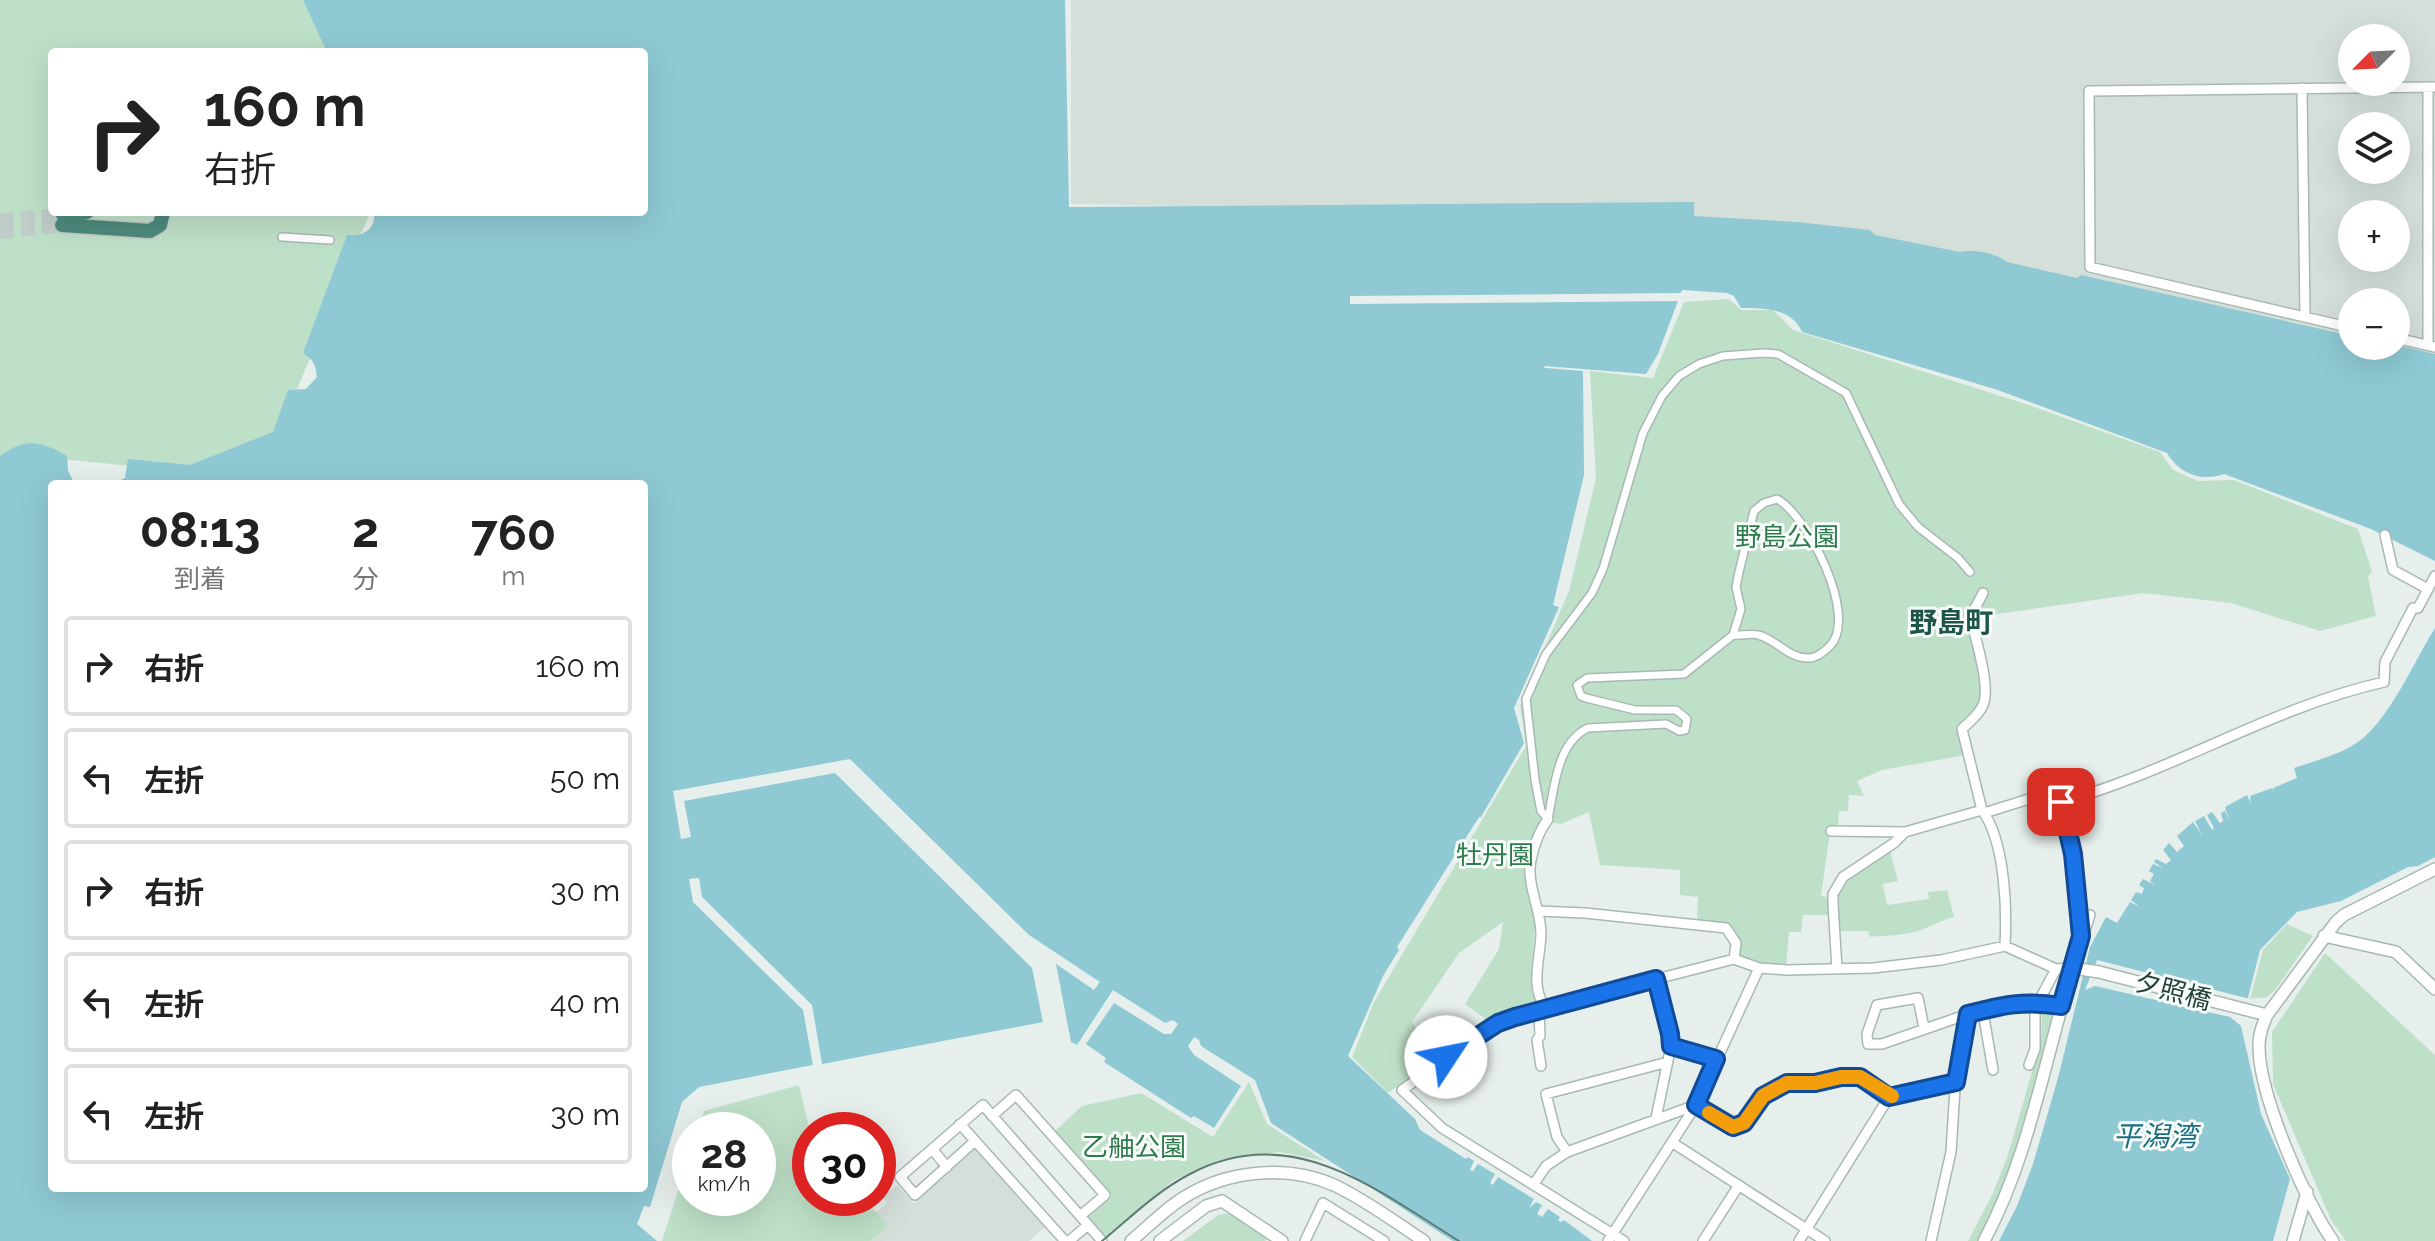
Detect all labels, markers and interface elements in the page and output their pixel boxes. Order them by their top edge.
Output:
north arrow [2338,24,2410,96]
map controls [2338,24,2410,360]
text: 160 m [204,73,366,139]
icon: right [72,80,176,184]
button: layers [2338,112,2410,184]
text: 右折 [204,148,276,190]
button: + [2338,200,2410,272]
button: − [2338,288,2410,360]
text: 08:13 [140,502,260,558]
text: 2 [352,502,379,558]
text: 760 [471,505,556,561]
park label: 野島公園 [1735,522,1839,552]
text: m [502,561,526,591]
text: 到着 [174,564,226,594]
text: 分 [353,564,379,594]
district label: 野島町 [1909,606,1993,639]
icon: right [76,644,120,688]
text: 160 m [535,649,620,684]
text: 右折 [144,651,204,686]
icon: left [76,756,120,800]
text: 50 m [550,761,620,796]
text: 左折 [144,763,204,798]
pin [2027,768,2095,836]
icon: arrive [2039,780,2083,824]
park label: 牡丹園 [1456,840,1534,870]
icon: right [76,868,120,912]
text: 30 m [550,873,620,908]
text: 右折 [144,875,204,910]
street label: 夕照橋 [2131,966,2215,1016]
icon: left [76,980,120,1024]
text: 40 m [550,985,620,1020]
text: 左折 [144,987,204,1022]
position arrow [1404,1015,1488,1099]
icon: left [76,1092,120,1136]
text: 30 m [550,1097,620,1132]
text: 左折 [144,1099,204,1134]
speed limit sign: 30 [792,1112,896,1216]
water label: 平潟湾 [2113,1120,2201,1153]
text: 28 [701,1130,747,1177]
park label: 乙舳公園 [1082,1132,1186,1162]
text: km/h [698,1172,750,1196]

